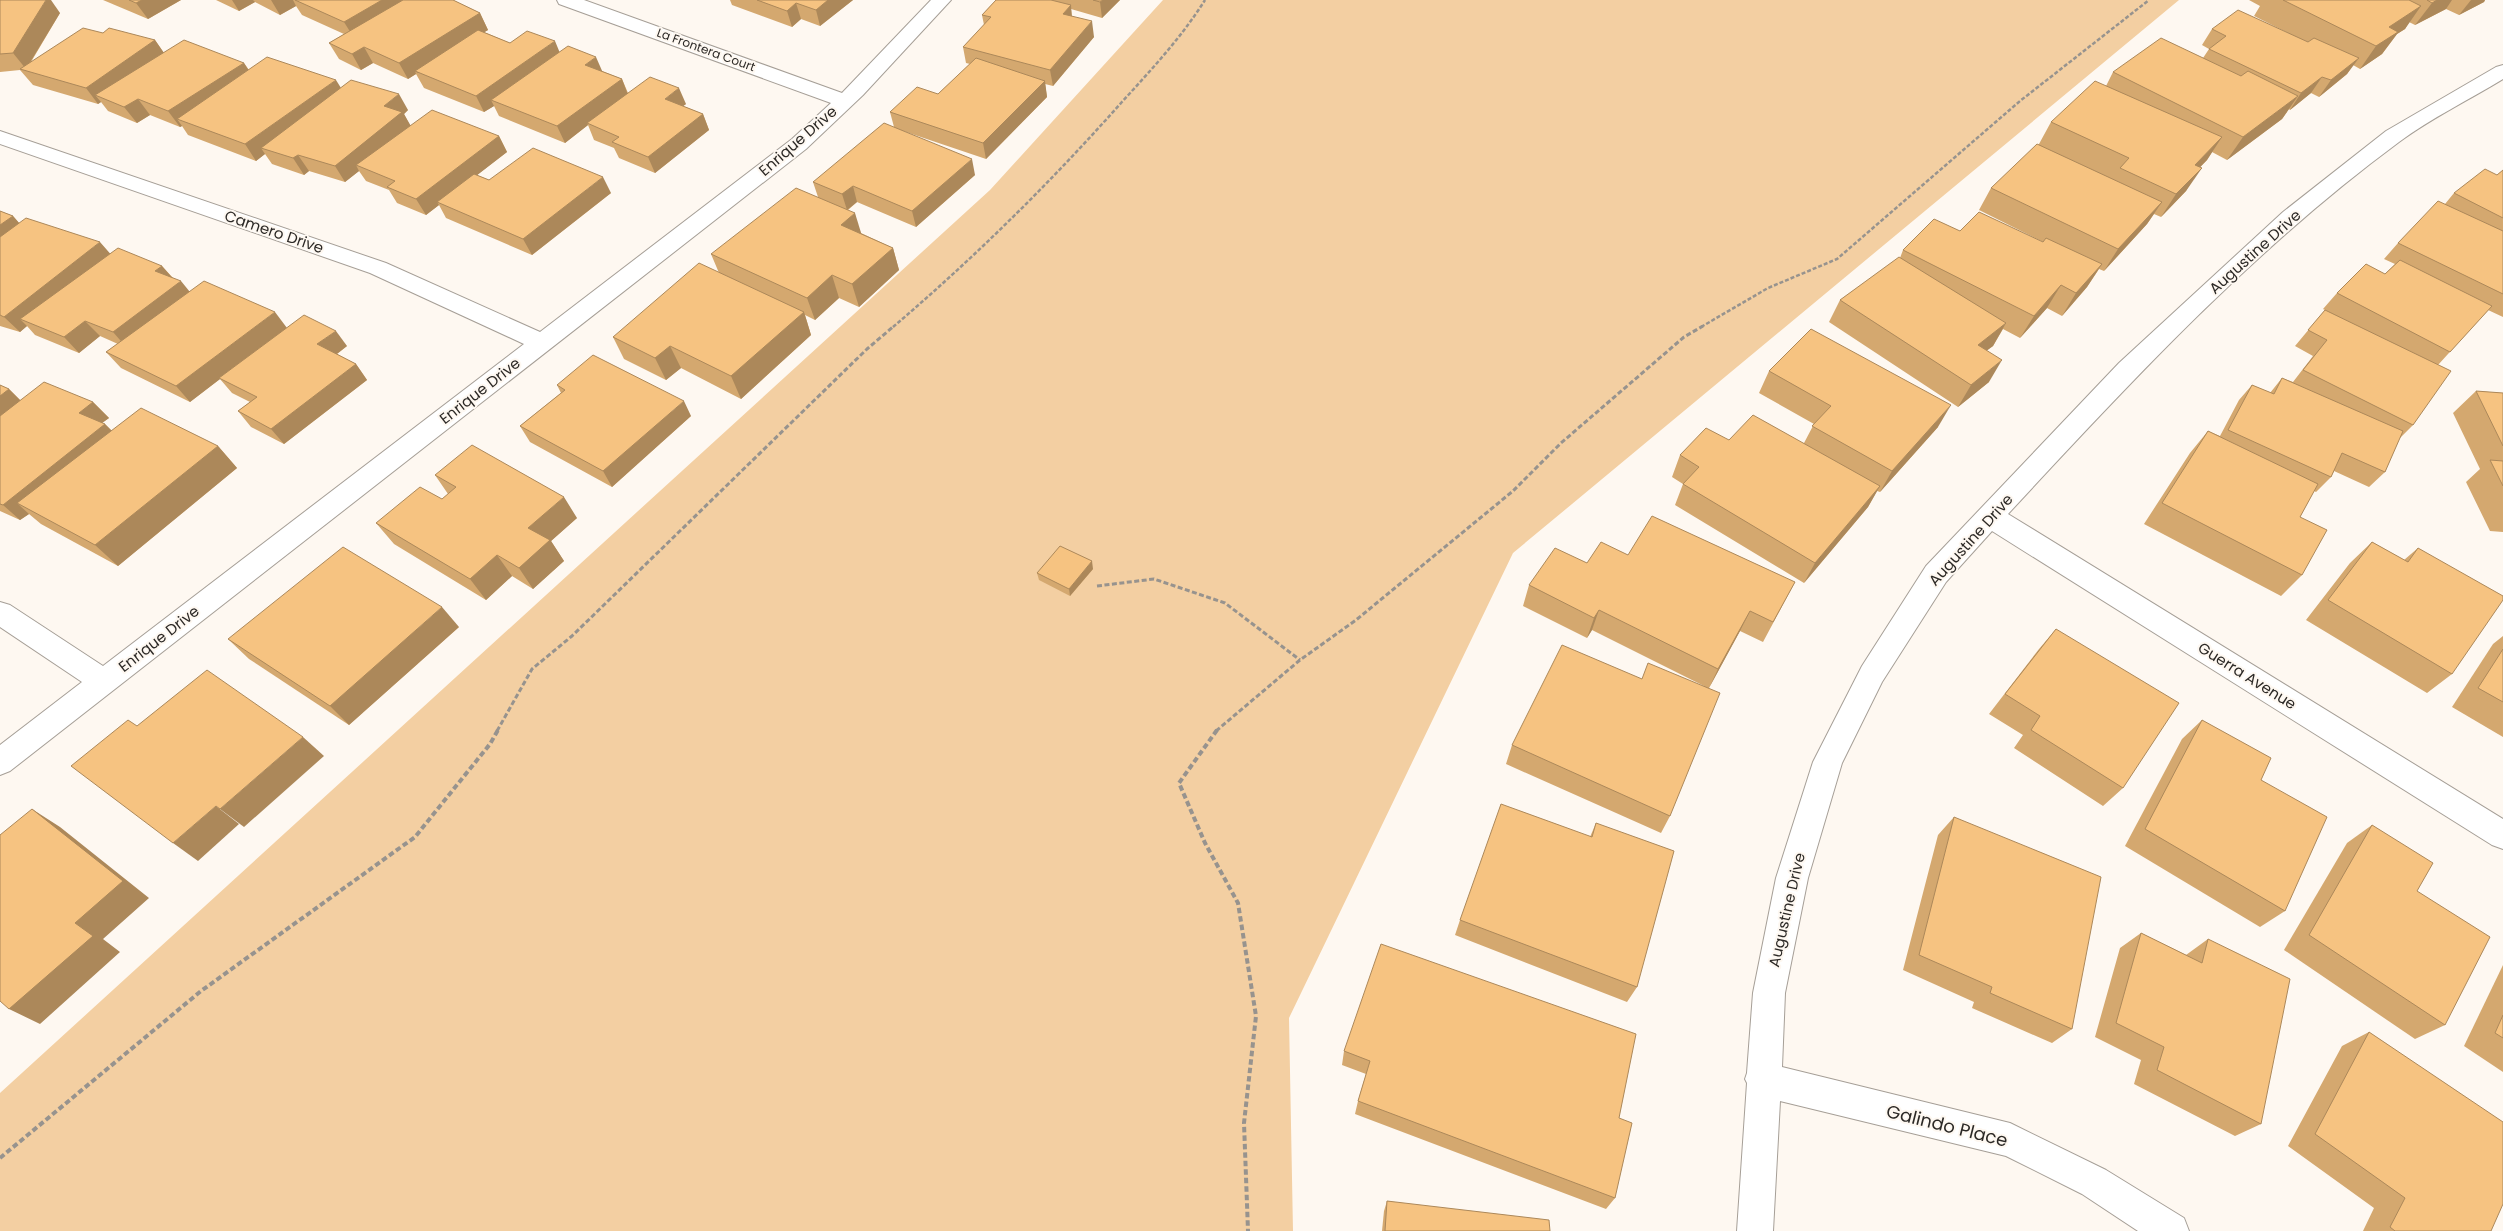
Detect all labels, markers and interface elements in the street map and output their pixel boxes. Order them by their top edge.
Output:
street label: La Frontera Court [655,24,758,75]
street label: Enrique Drive [754,101,841,180]
street label: Camero Drive [222,205,326,258]
street label: Augustine Drive [2204,205,2305,299]
street label: Enrique Drive [435,352,524,429]
street label: Augustine Drive [1924,489,2018,590]
street label: Enrique Drive [114,600,203,677]
street label: Guerra Avenue [2194,637,2300,714]
street label: Augustine Drive [1763,851,1810,969]
street label: Galindo Place [1884,1098,2010,1153]

